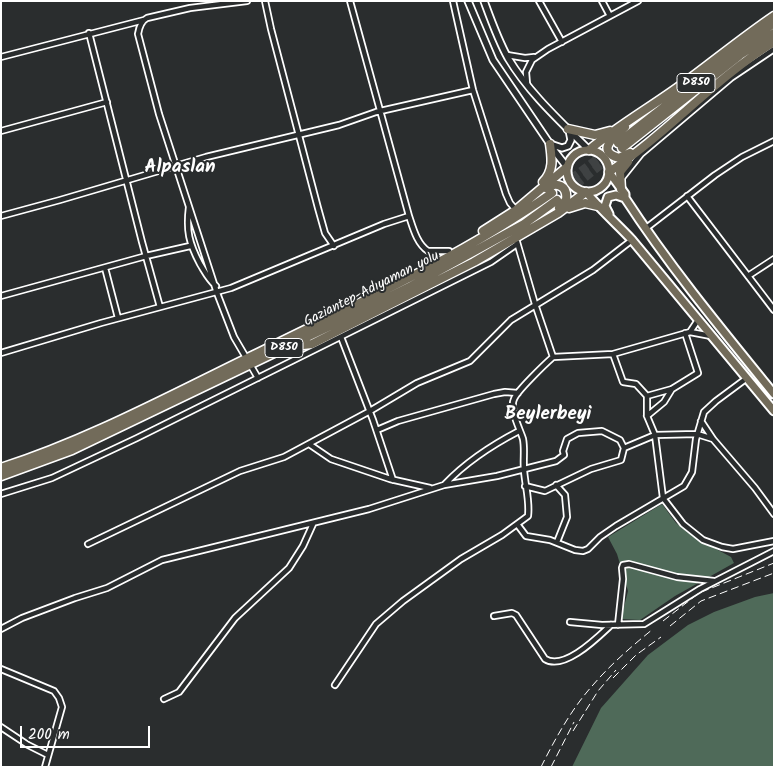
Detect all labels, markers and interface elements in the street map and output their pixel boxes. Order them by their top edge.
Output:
road number: D850 [677,74,715,92]
district label: Alpaslan [144,158,216,180]
street label: Gaziantep-Adıyaman yolu [302,249,442,331]
road number: D850 [265,338,303,358]
district label: Beylerbeyi [504,405,592,427]
scale bar [22,716,152,748]
text: 200 m [28,723,70,747]

